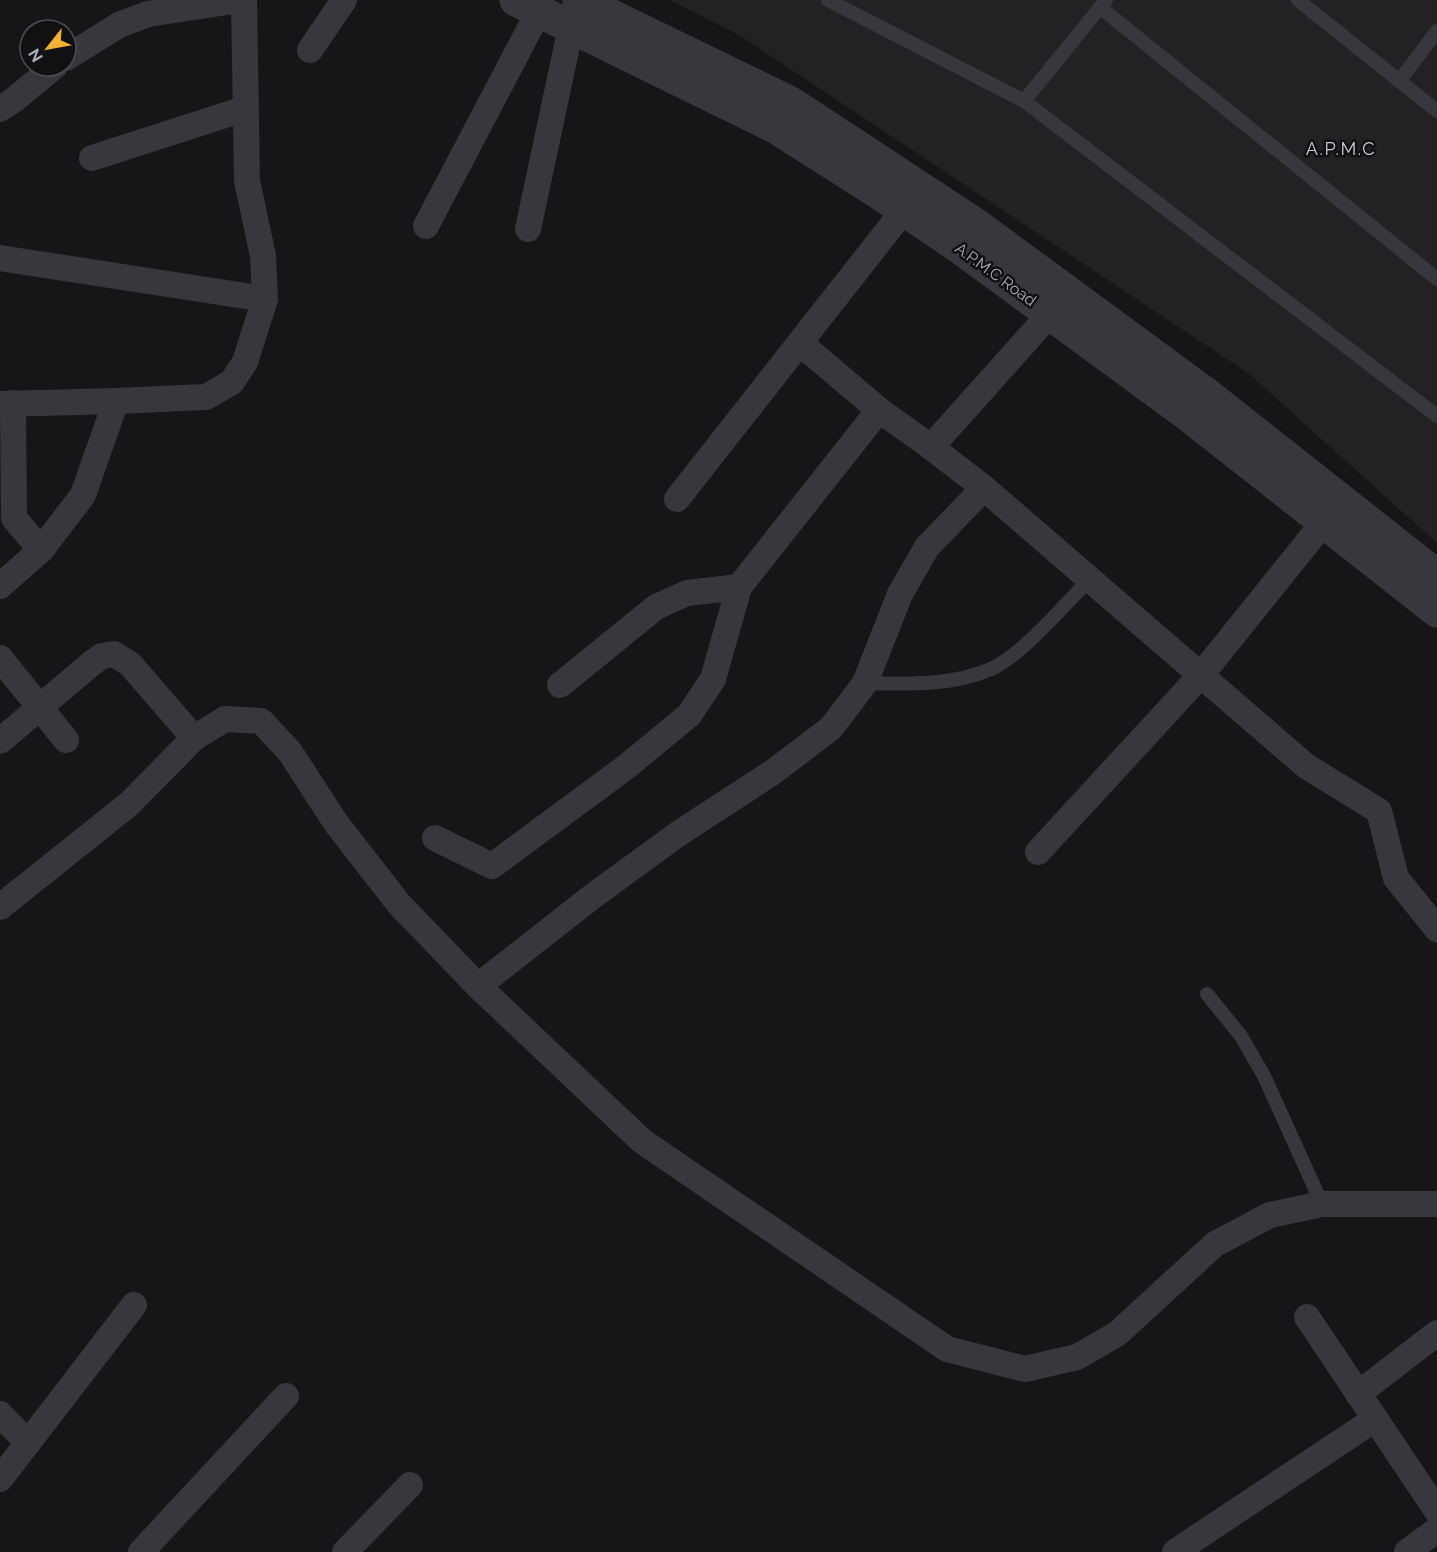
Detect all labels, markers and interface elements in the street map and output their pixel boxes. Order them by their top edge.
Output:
north arrow [18,18,78,78]
text: N [24,45,47,66]
district label: A.P.M.C [1306,138,1376,159]
street label: A.P.M.C Road [951,239,1040,310]

